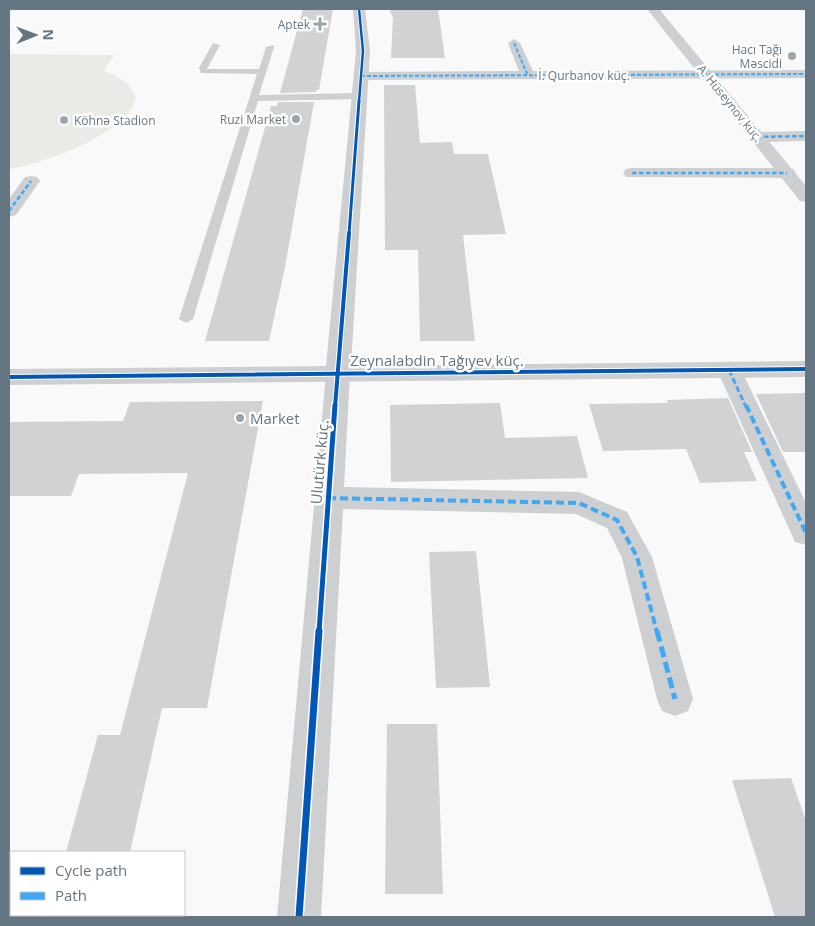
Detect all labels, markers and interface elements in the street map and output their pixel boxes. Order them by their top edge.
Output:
north arrow [10,10,60,60]
place label: Aptek [278,16,311,33]
marker: Aptek [314,18,326,30]
text: N [39,29,58,41]
place label: Hacı Tağı Məscidi [732,41,782,72]
marker: Hacı Tağı Məscidi [786,50,798,62]
street label: A. Hüseynov küç. [694,61,766,145]
street label: İ. Qurbanov küç. [538,67,630,84]
place label: Ruzi Market [220,111,286,128]
place label: Köhnə Stadion [74,112,156,129]
marker: Ruzi Market [290,113,302,125]
marker: Köhnə Stadion [58,114,70,126]
street label: Zeynalabdin Tağıyev küç. [350,350,524,370]
place label: Market [250,408,300,428]
marker: Market [234,412,246,424]
street label: Ulutürk küç. [305,419,333,505]
legend [10,851,185,916]
text: Cycle path [55,860,127,880]
text: Path [55,885,87,905]

